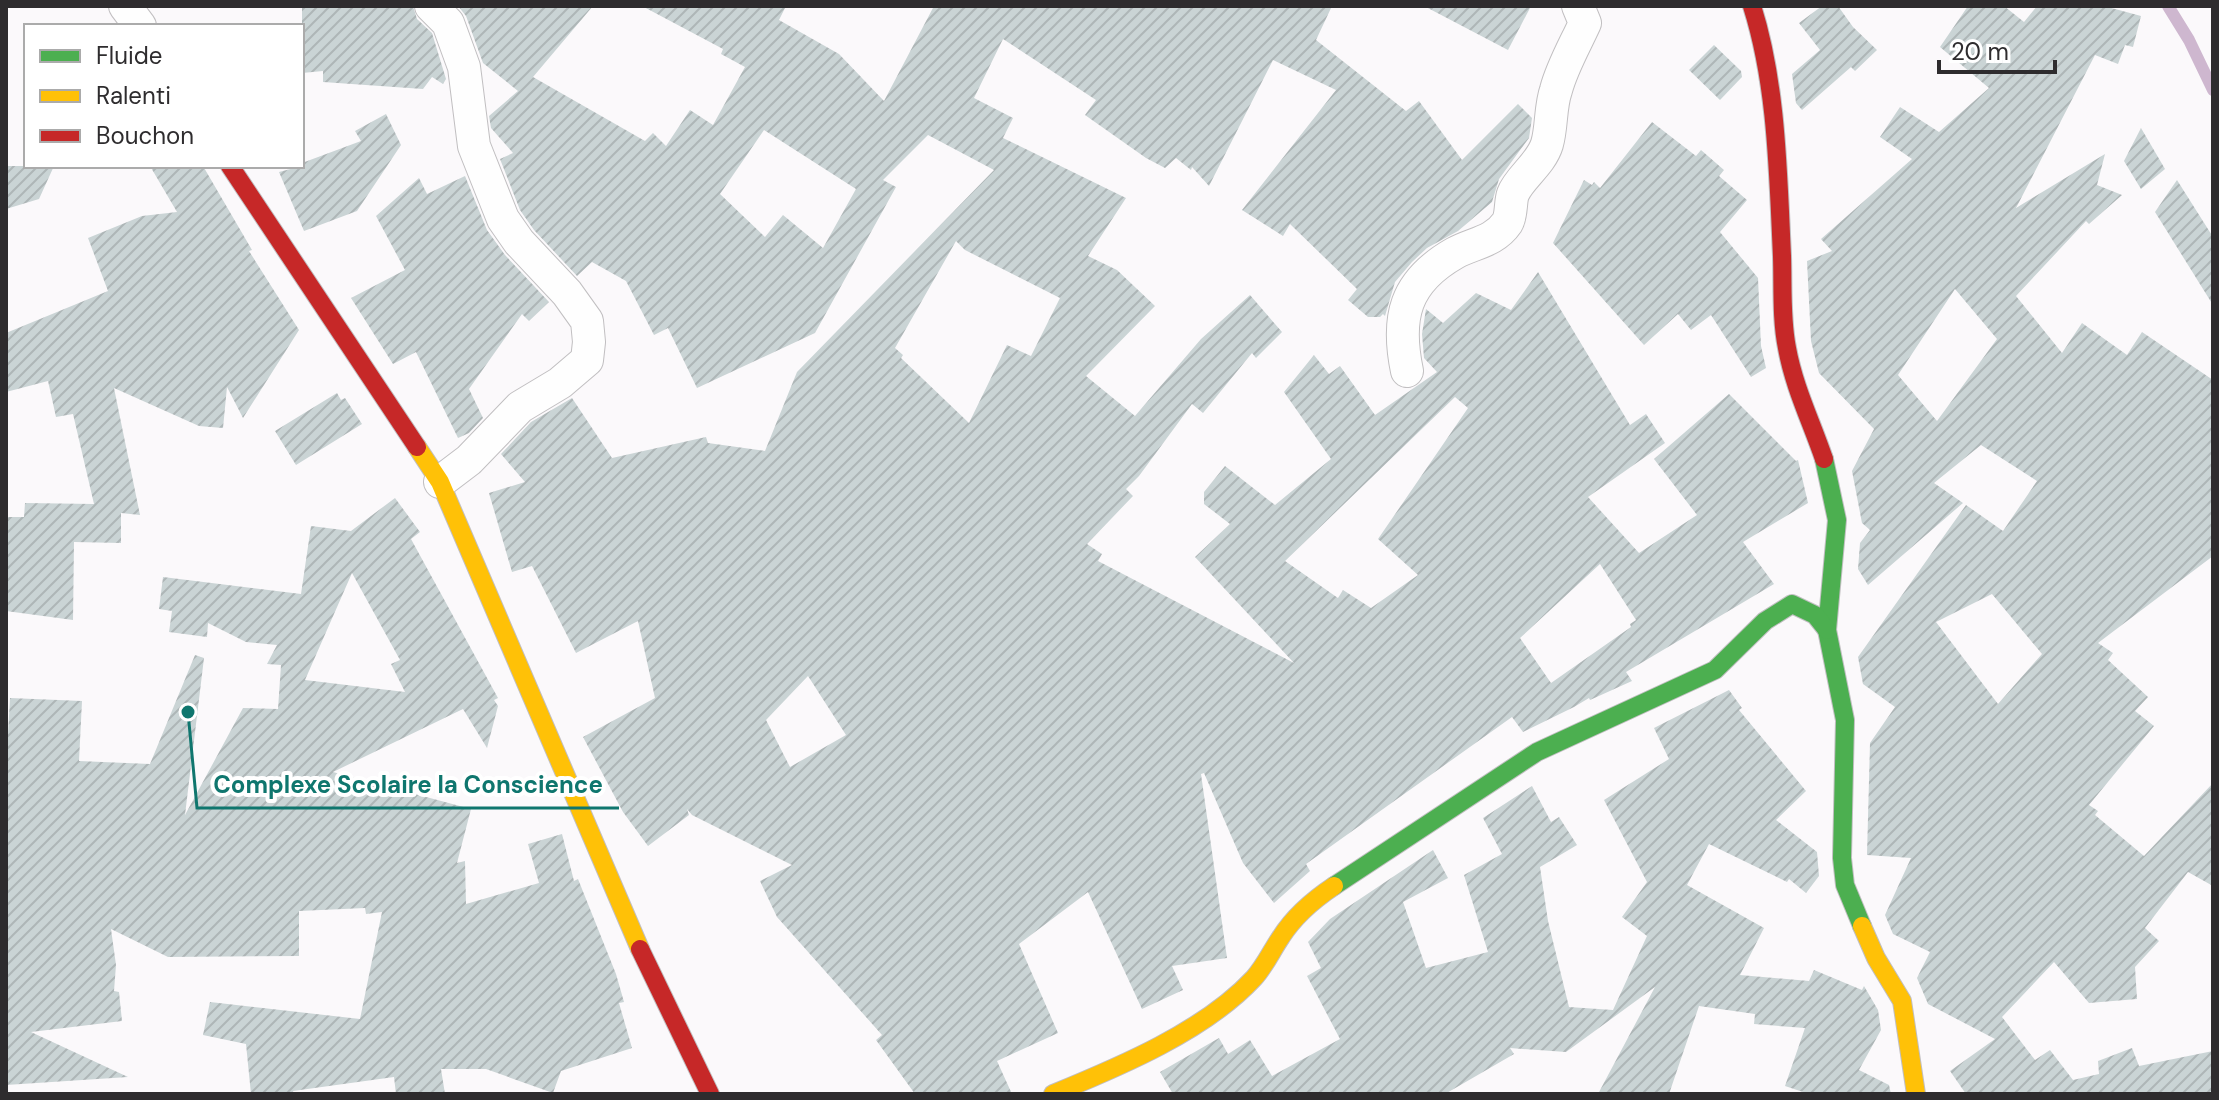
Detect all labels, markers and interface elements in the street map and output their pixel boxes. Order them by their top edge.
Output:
legend [24,24,304,168]
scale bar [1939,24,2055,74]
text: 20 m [1951,36,2009,67]
text: Fluide [96,40,162,71]
text: Ralenti [96,80,171,111]
text: Bouchon [96,120,194,151]
callout: Complexe Scolaire la Conscience [197,760,619,808]
text: Complexe Scolaire la Conscience [213,769,603,800]

